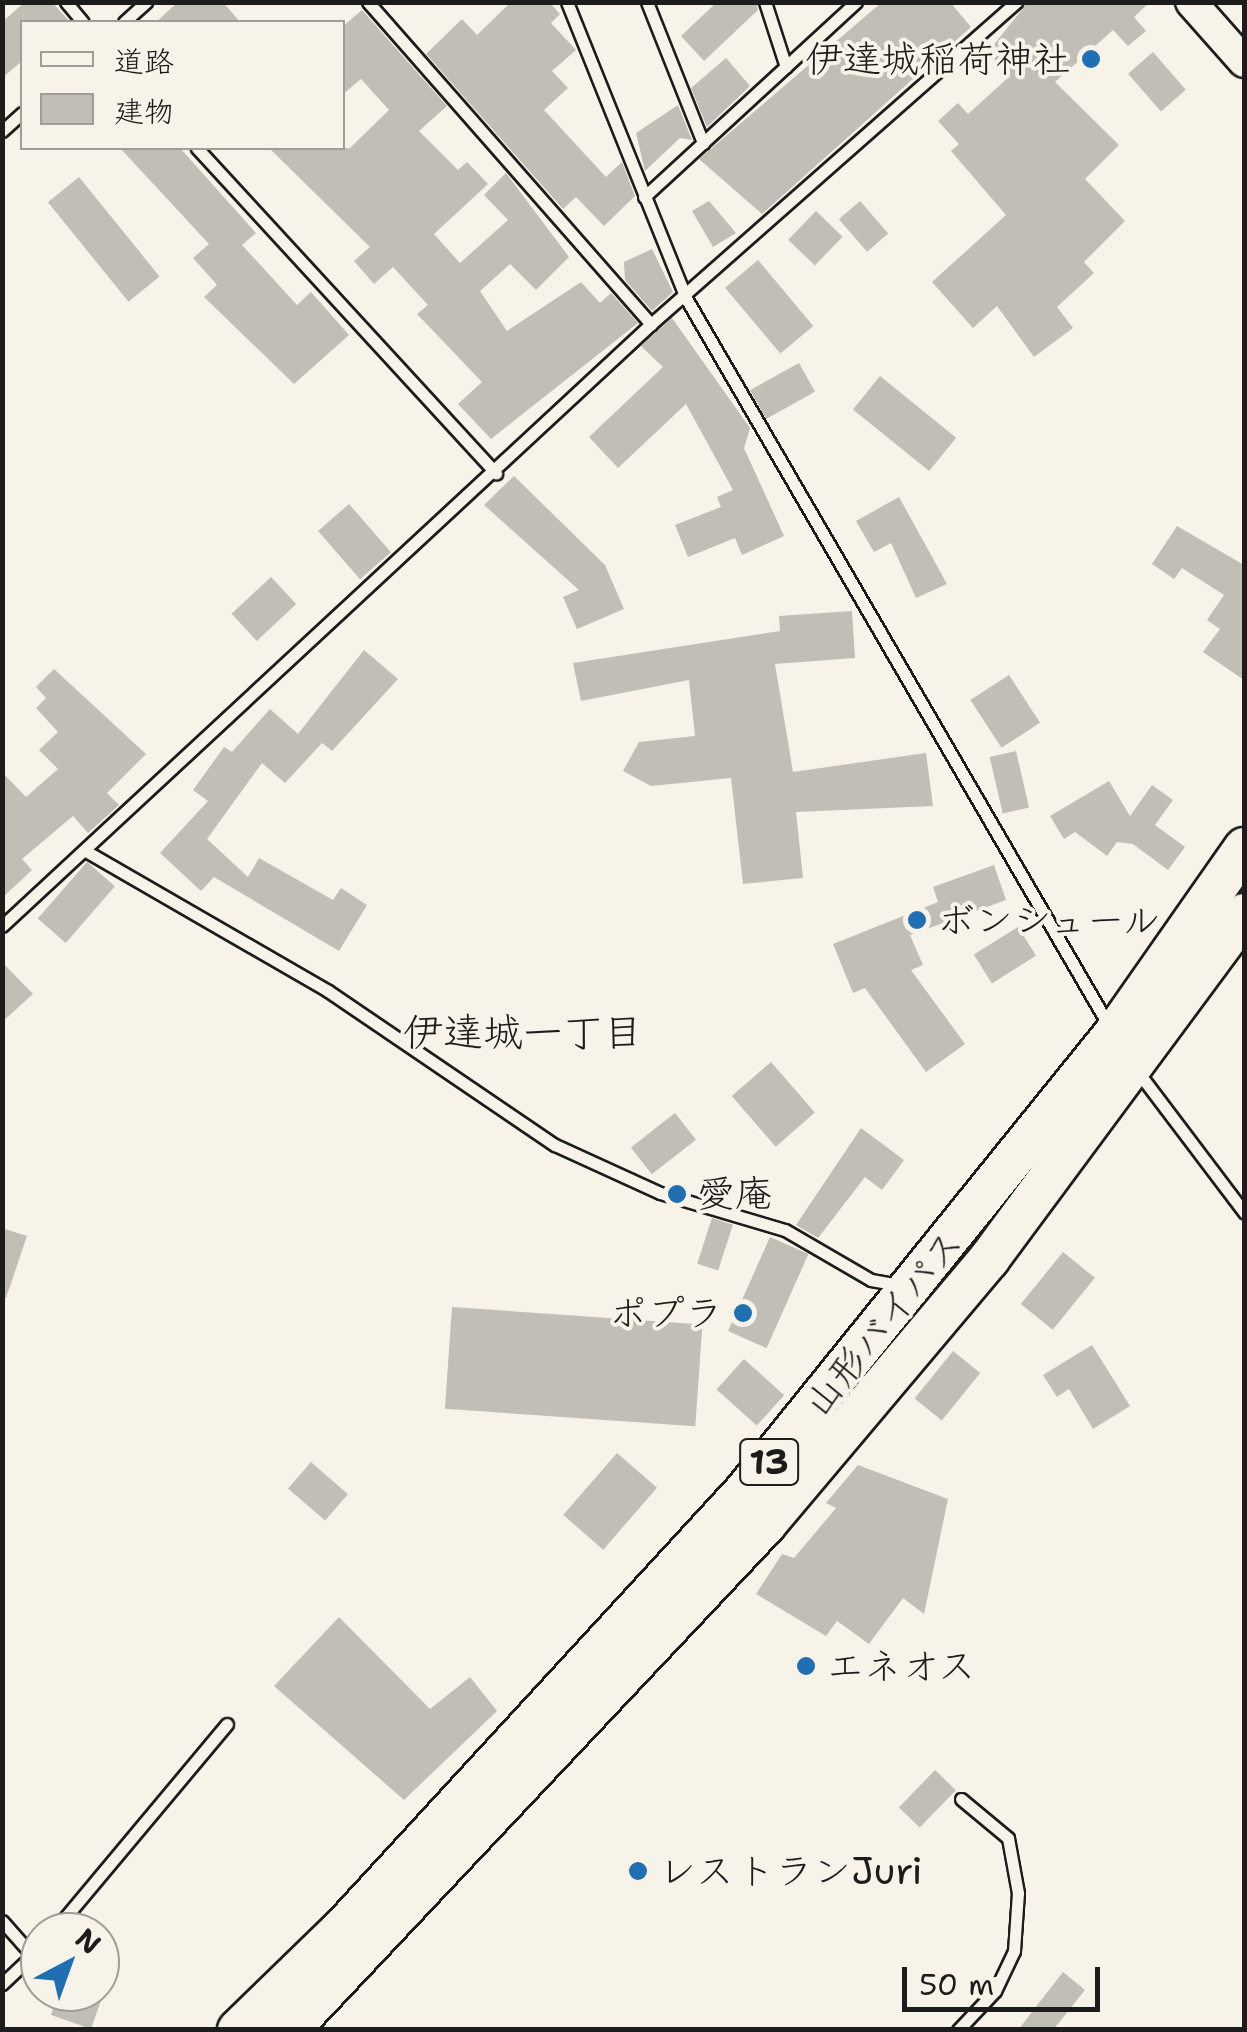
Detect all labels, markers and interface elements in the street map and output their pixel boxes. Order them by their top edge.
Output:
legend [20,20,345,150]
place label: 伊達城稲荷神社 [805,36,1071,82]
text: 道路 [114,41,174,82]
marker: 伊達城稲荷神社 [1080,48,1102,70]
text: 建物 [114,91,174,132]
place label: ボンシュール [937,897,1165,943]
marker: ボンシュール [906,909,928,931]
district label: 伊達城一丁目 [403,1008,643,1056]
place label: 愛庵 [697,1171,773,1217]
marker: 愛庵 [666,1183,688,1205]
street label: 山形バイパス [794,1220,972,1426]
place label: ポプラ [609,1290,723,1336]
marker: ポプラ [732,1302,754,1324]
road number: 13 [739,1432,799,1492]
place label: エネオス [826,1643,978,1689]
marker: エネオス [795,1655,817,1677]
place label: レストランJuri [658,1848,920,1894]
marker: レストランJuri [627,1860,649,1882]
north arrow [20,1912,120,2012]
text: N [68,1919,109,1962]
scale bar [907,1947,1104,2009]
text: 50 m [919,1964,994,2005]

